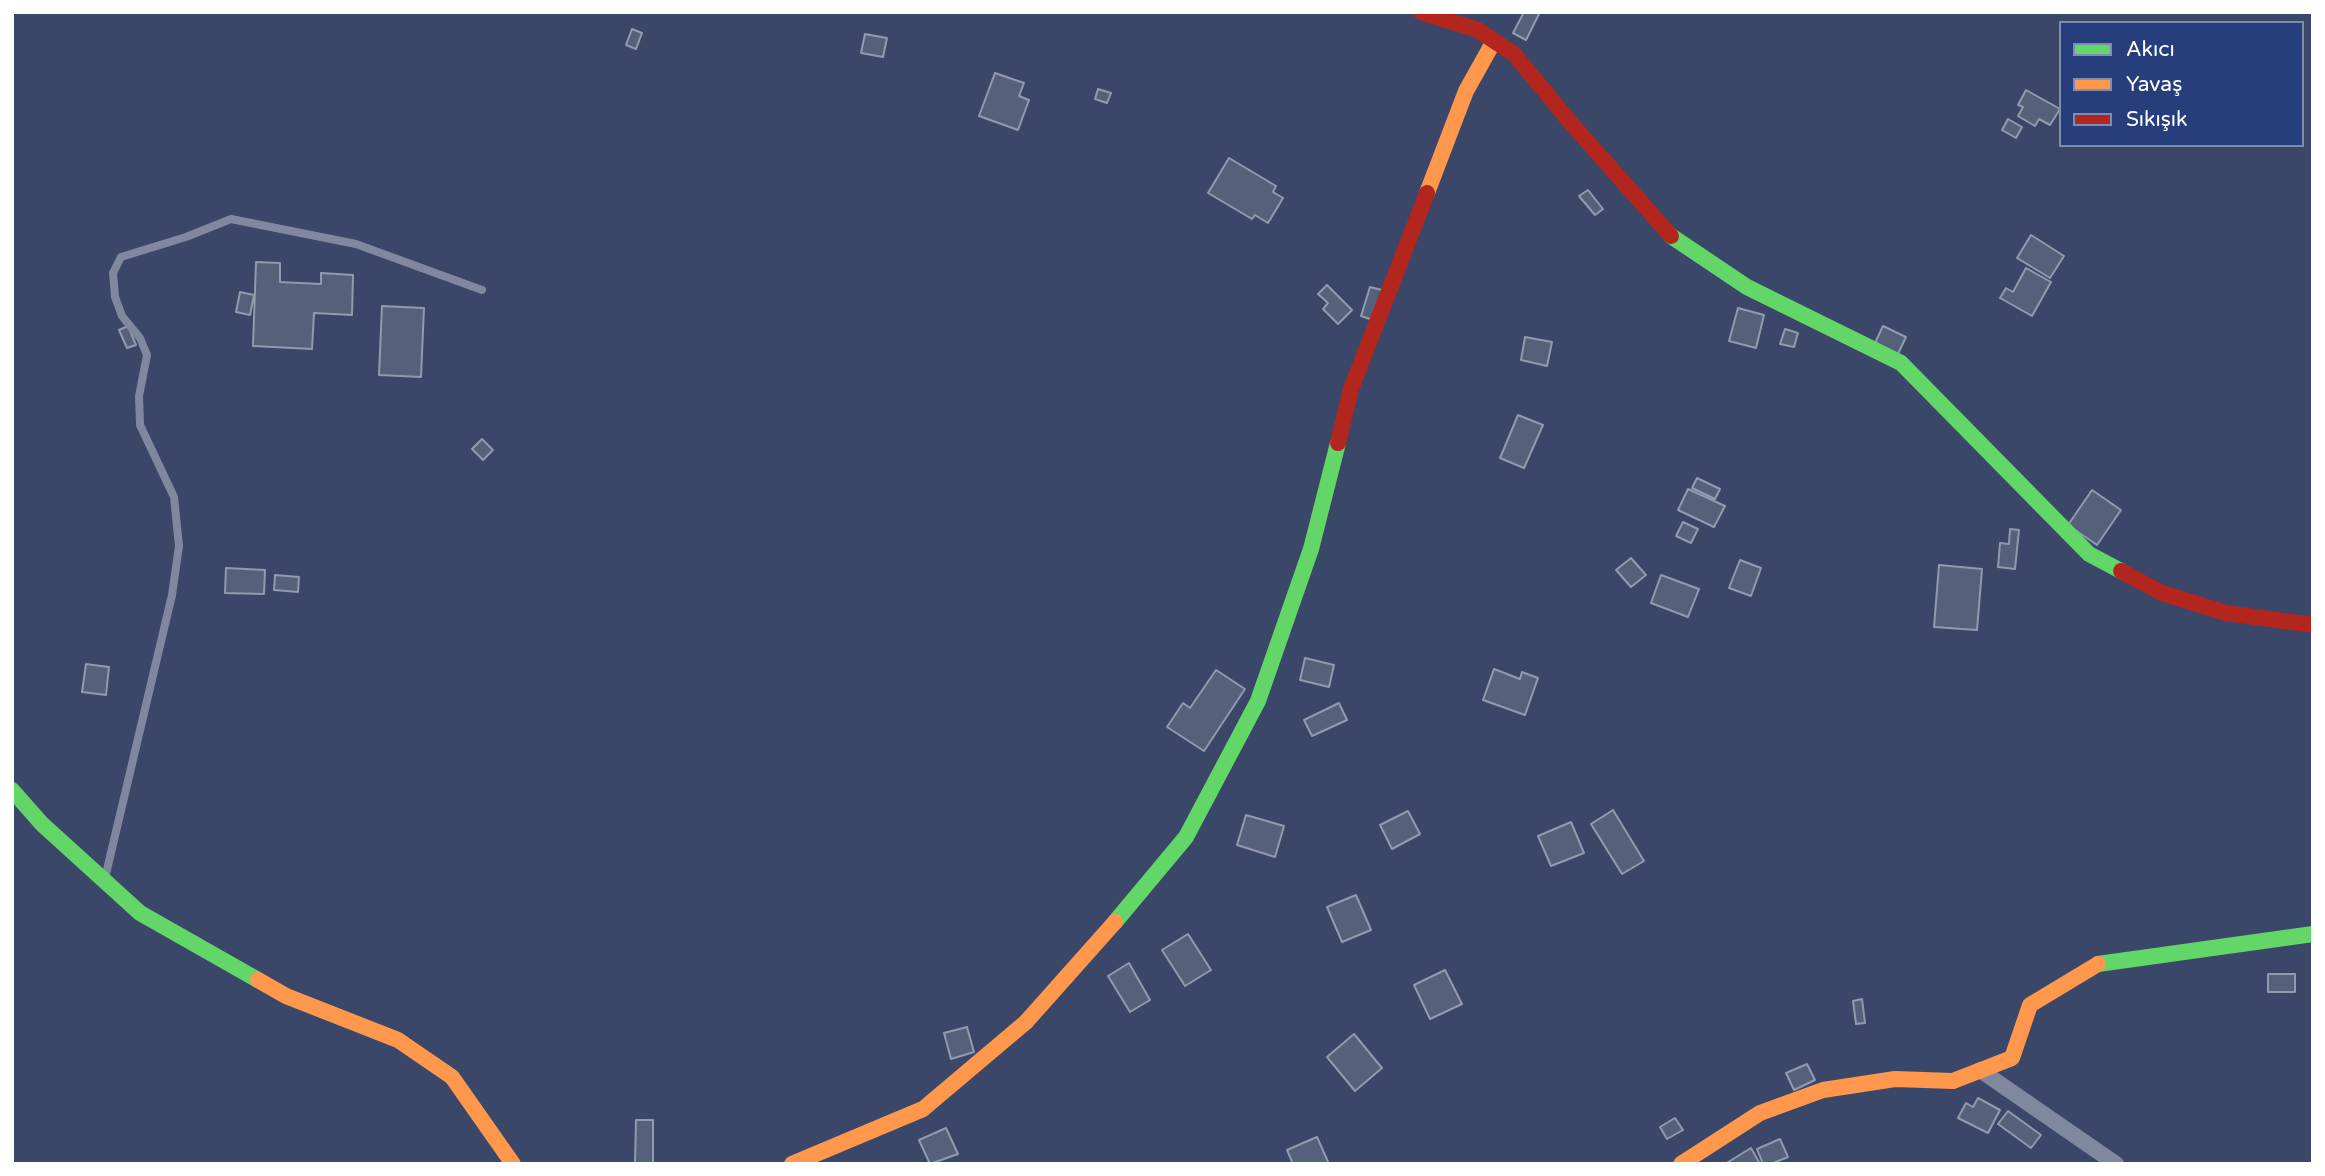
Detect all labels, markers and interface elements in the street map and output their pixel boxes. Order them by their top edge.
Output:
legend [2059,21,2304,147]
text: Akıcı [2126,37,2175,62]
text: Yavaş [2126,72,2182,97]
text: Sıkışık [2126,107,2187,132]

